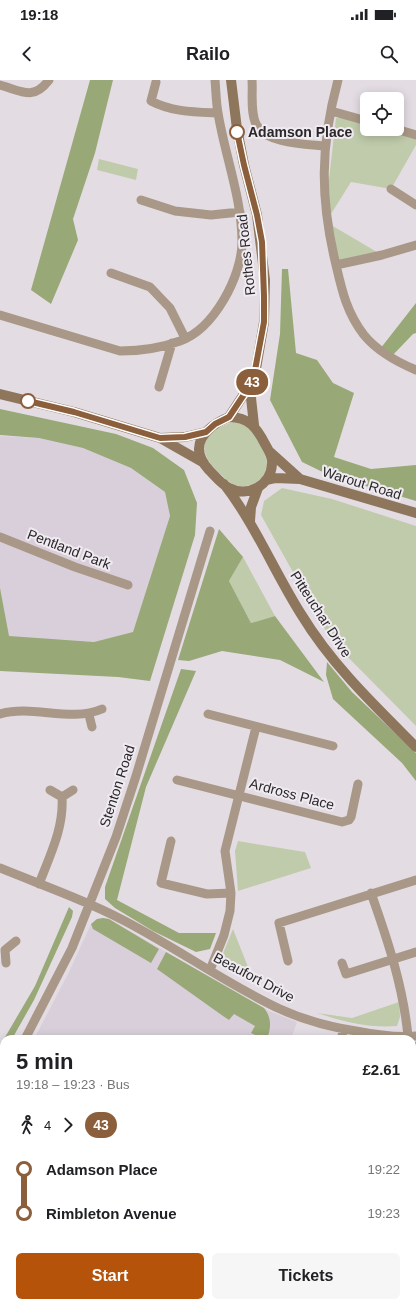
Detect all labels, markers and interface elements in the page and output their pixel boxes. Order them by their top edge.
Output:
text: 19:18 [20,6,58,23]
icon: back [16,43,38,65]
icon: search [378,43,400,65]
text: Railo [186,44,230,64]
map controls [360,92,404,136]
button: locate [360,92,404,136]
marker: Adamson Place [229,124,245,140]
place label: Adamson Place [248,124,352,140]
street label: Rothes Road [234,214,258,296]
line badge: 43 [234,369,270,395]
text: 43 [244,374,260,390]
unlabelled marker [20,393,36,409]
street label: Warout Road [320,463,404,503]
street label: Pentland Park [25,526,114,573]
street label: Pitteuchar Drive [287,568,355,660]
street label: Stenton Road [96,743,138,829]
street label: Ardross Place [248,775,336,813]
street label: Beaufort Drive [211,949,297,1005]
text: 5 min [16,1049,73,1074]
text: £2.61 [362,1061,400,1078]
text: 19:18 – 19:23 · Bus [16,1077,129,1092]
icon: walk [16,1114,38,1136]
icon: forward [57,1114,79,1136]
text: 43 [93,1117,109,1133]
text: 4 [44,1118,51,1133]
text: Adamson Place [46,1161,158,1178]
text: 19:22 [367,1162,400,1177]
text: Rimbleton Avenue [46,1205,177,1222]
text: 19:23 [367,1206,400,1221]
button: Start [16,1253,204,1299]
button: Tickets [212,1253,400,1299]

